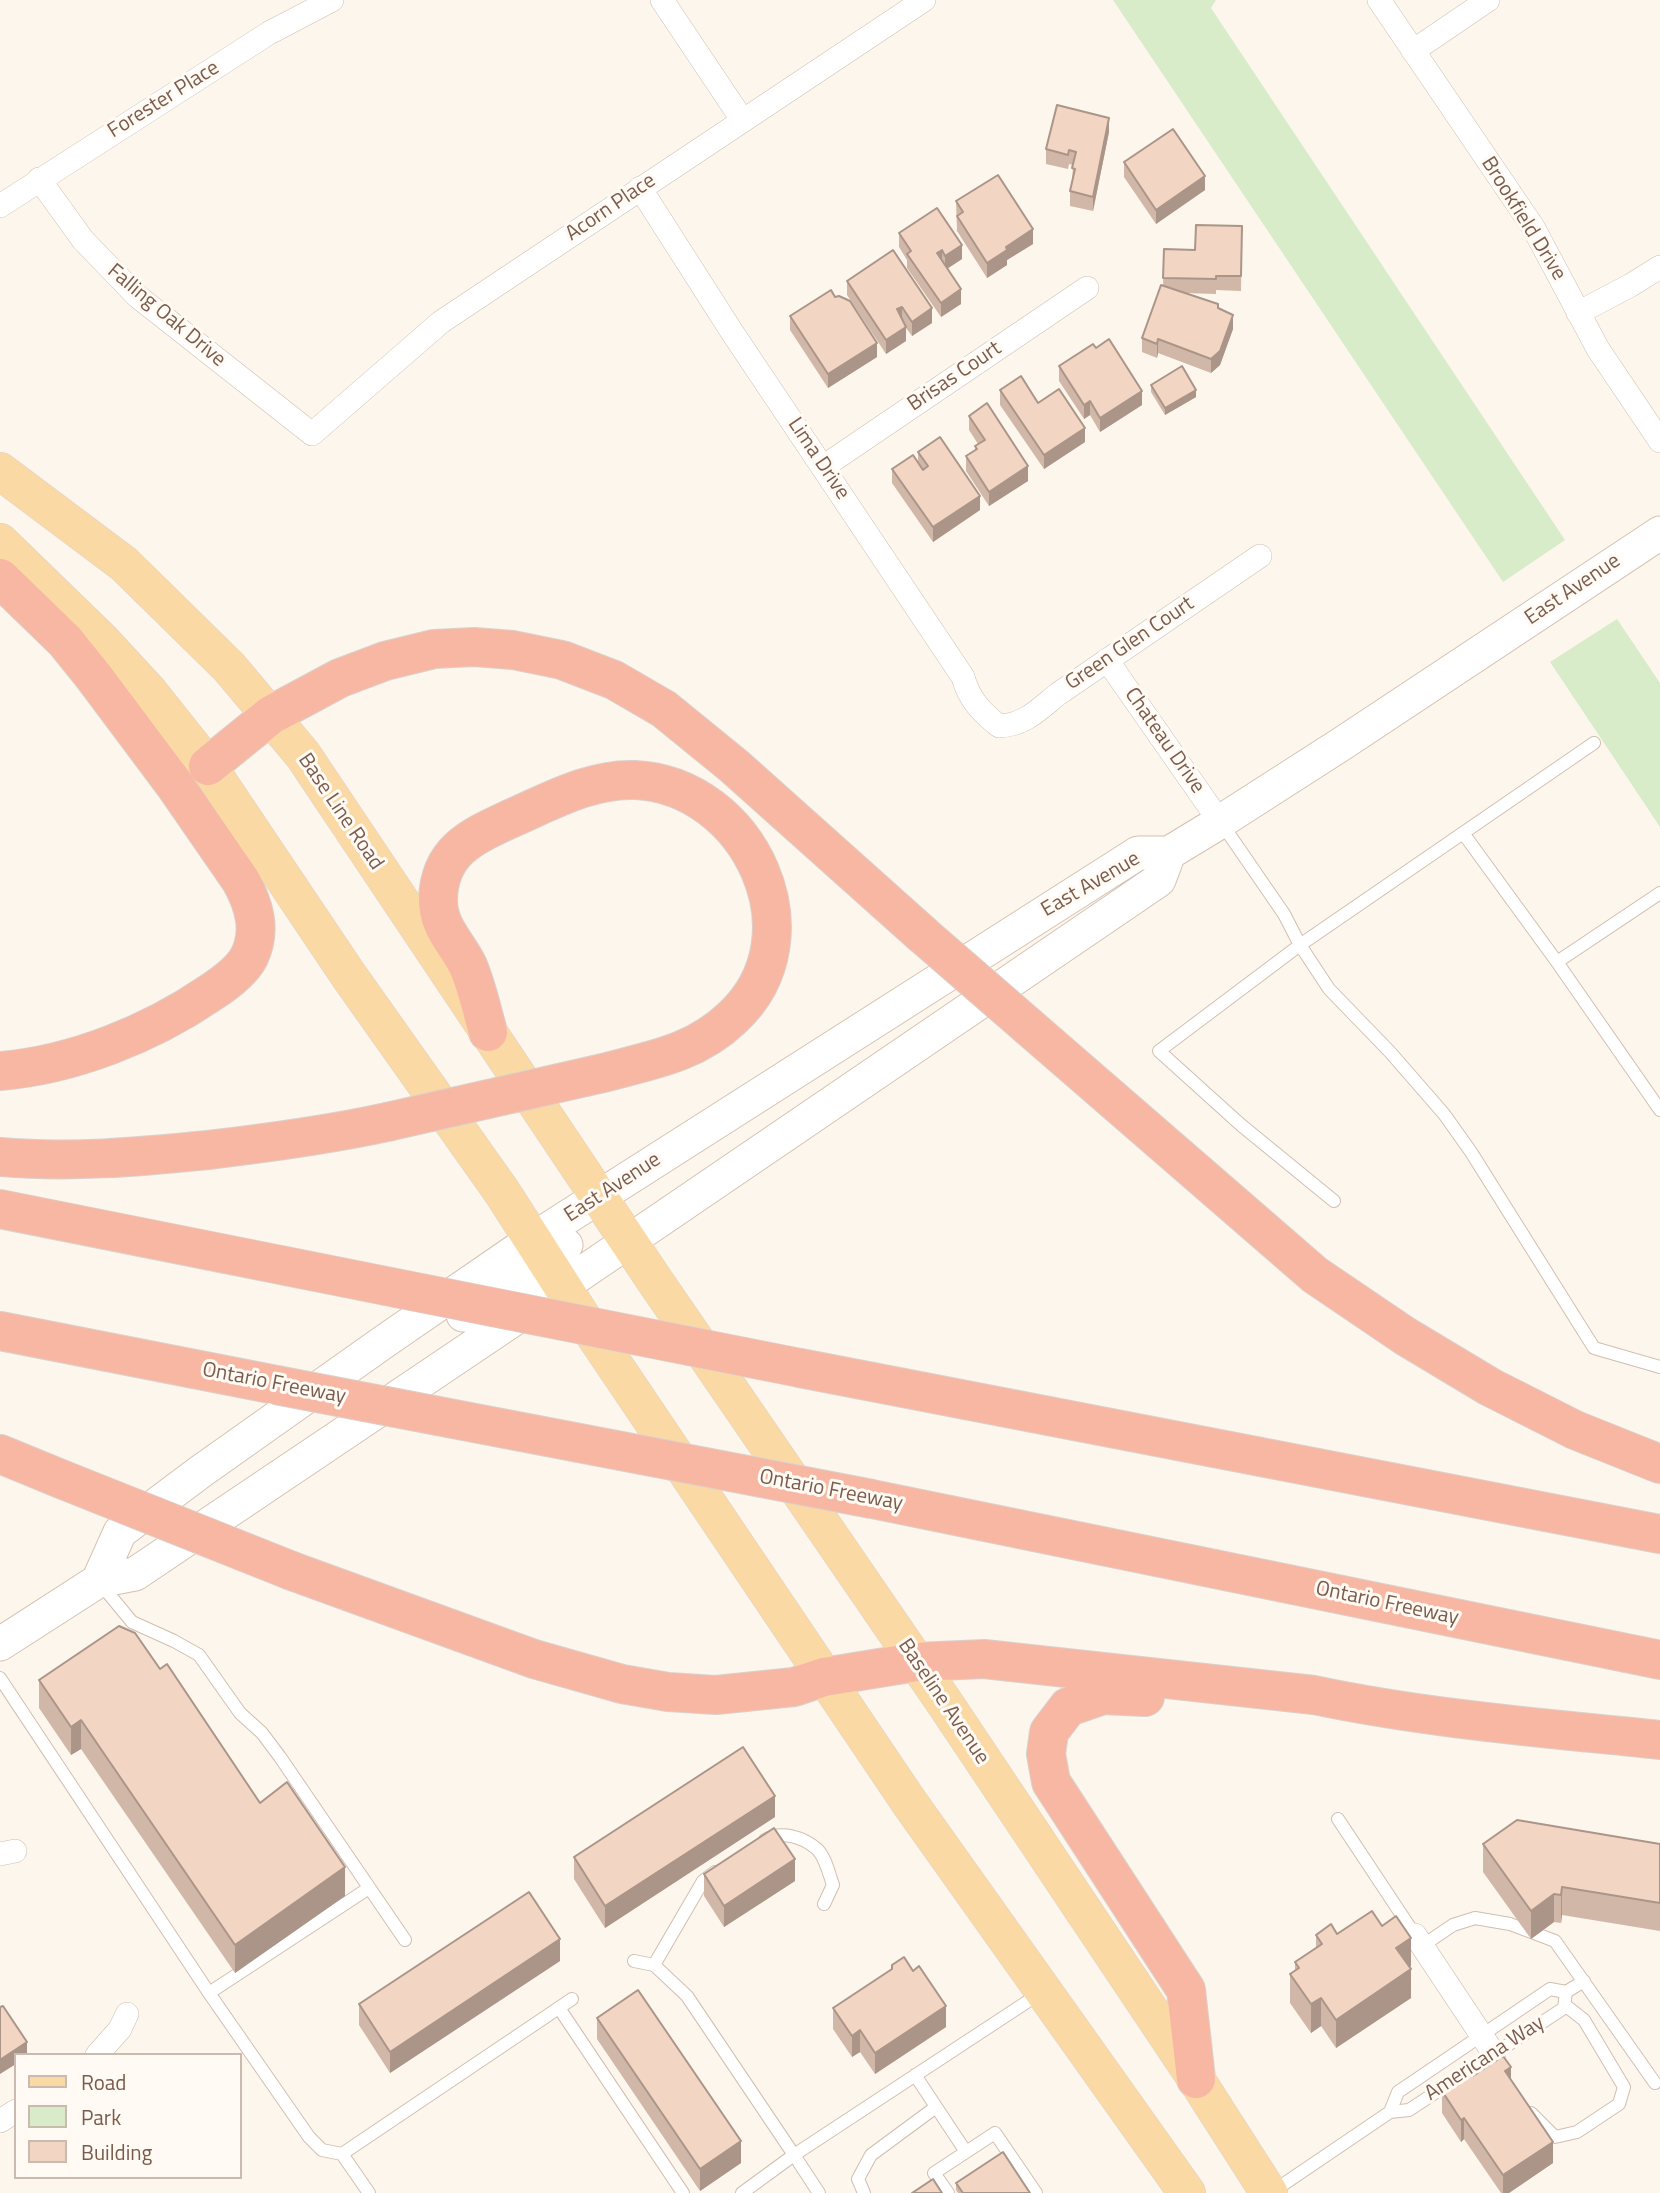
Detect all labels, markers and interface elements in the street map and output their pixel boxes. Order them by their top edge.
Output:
street label: Forester Place [104,56,224,144]
street label: Brookfield Drive [1475,153,1571,285]
street label: Acorn Place [561,169,661,247]
street label: Falling Oak Drive [102,259,230,373]
street label: Brisas Court [903,336,1007,418]
street label: Lima Drive [781,413,855,505]
street label: East Avenue [1521,549,1625,631]
street label: Green Glen Court [1061,592,1199,696]
street label: Chateau Drive [1118,683,1210,799]
street label: Base Line Road [292,749,388,875]
street label: East Avenue [1037,847,1145,923]
street label: East Avenue [560,1148,666,1228]
street label: Ontario Freeway [200,1358,348,1410]
street label: Ontario Freeway [757,1465,905,1517]
street label: Ontario Freeway [1313,1577,1461,1631]
street label: Baseline Avenue [892,1635,994,1769]
street label: Americana Way [1420,2011,1550,2107]
legend [14,2053,242,2179]
text: Road [81,2066,126,2098]
text: Park [81,2101,121,2133]
text: Building [81,2136,152,2168]

